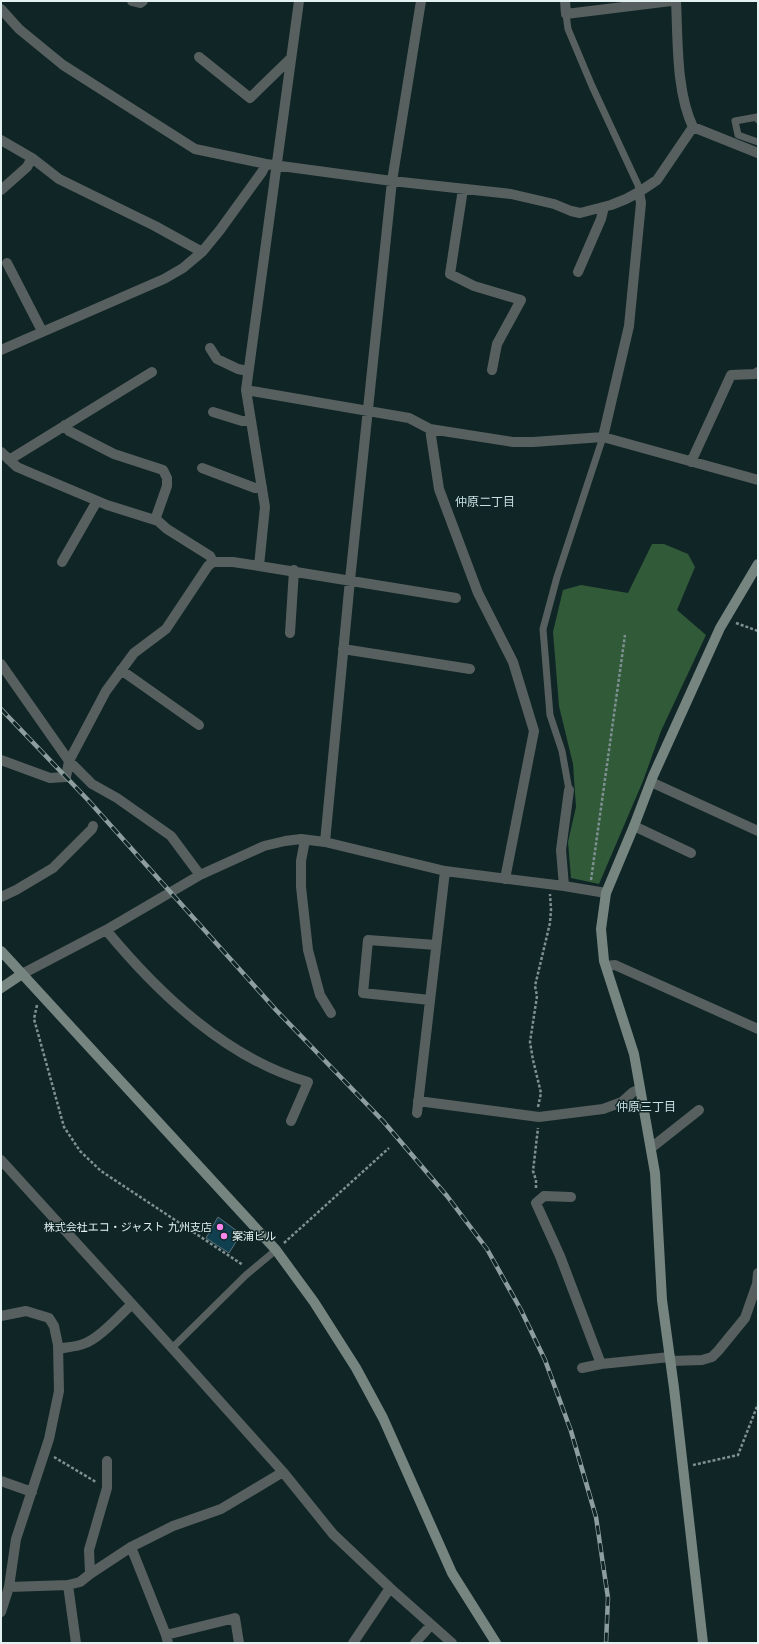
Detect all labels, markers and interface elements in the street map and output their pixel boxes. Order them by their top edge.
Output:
district label: 仲原二丁目 [455,495,515,509]
district label: 仲原三丁目 [616,1100,676,1114]
place label: 株式会社エコ・ジャスト 九州支店 [44,1221,212,1234]
marker: 株式会社エコ・ジャスト 九州支店 [215,1222,225,1232]
place label: 案浦ビル [232,1230,276,1243]
marker: 案浦ビル [219,1231,229,1241]

